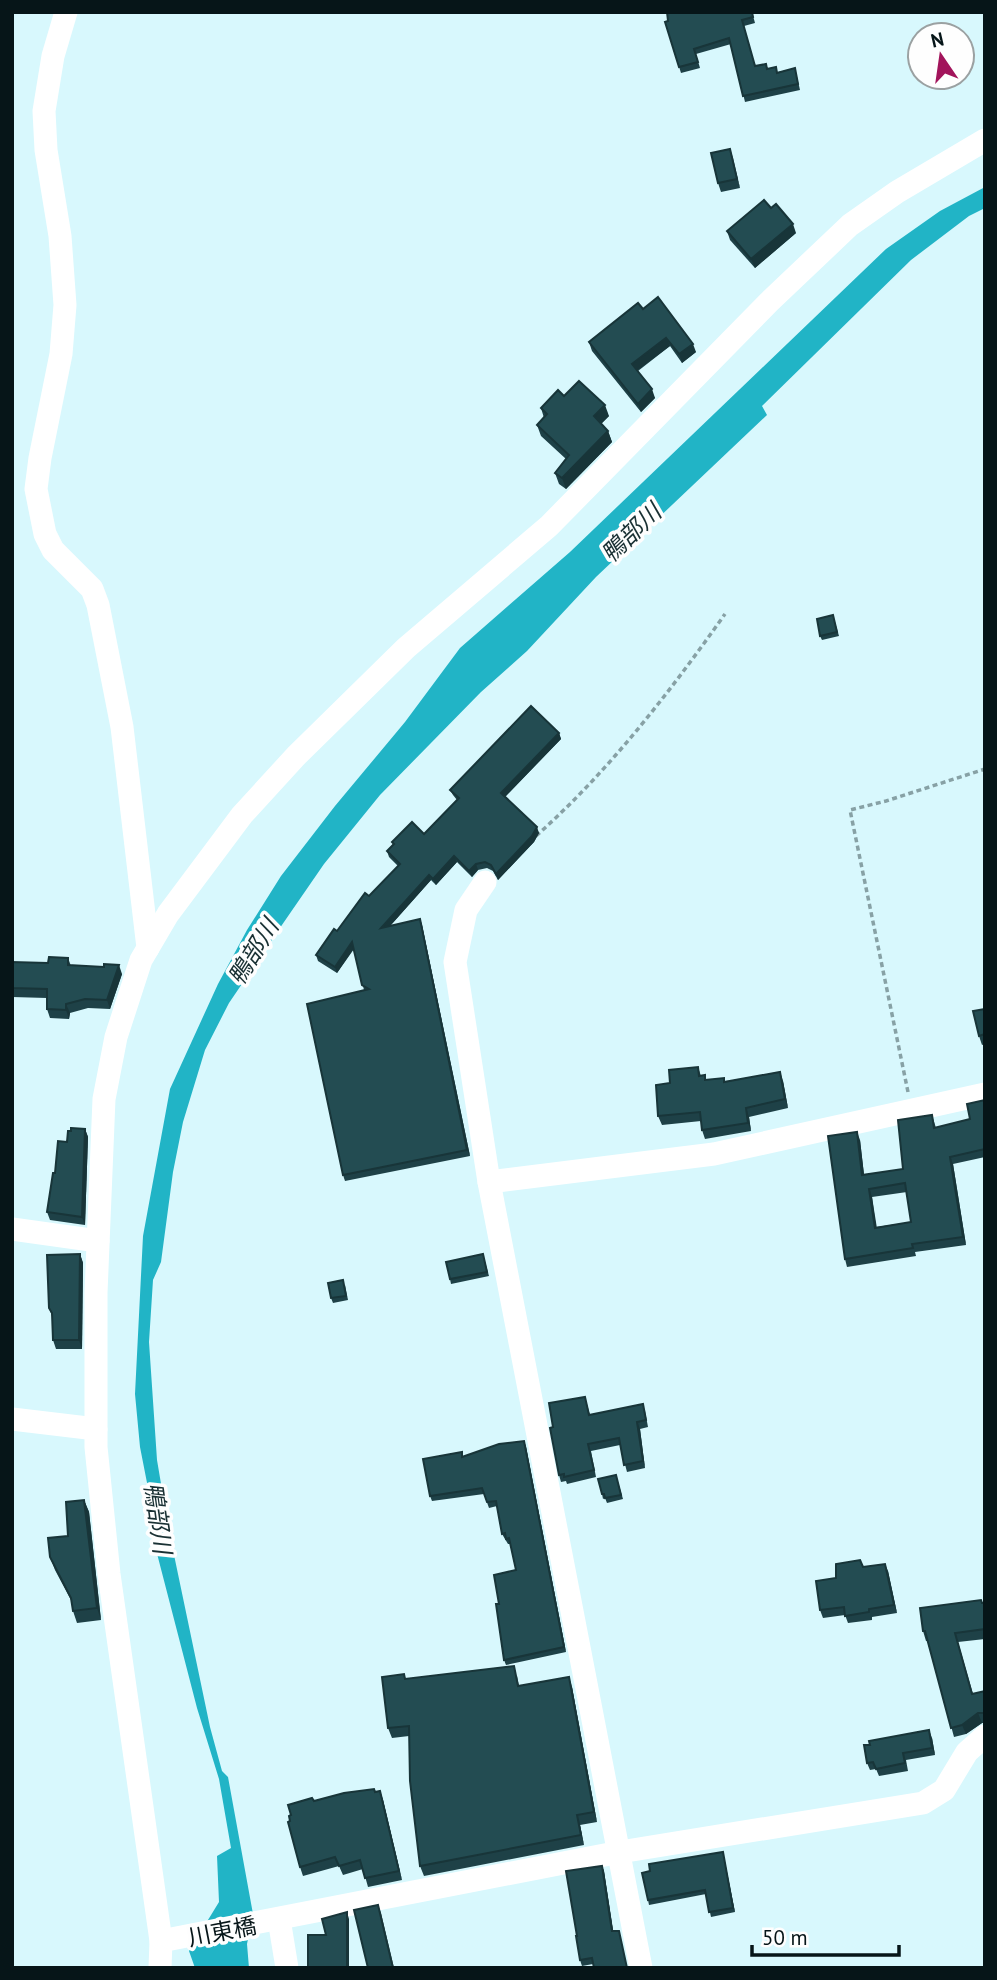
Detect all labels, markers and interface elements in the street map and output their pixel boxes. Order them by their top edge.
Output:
north arrow [906,21,976,91]
text: N [928,26,946,53]
water label: 鴨部川 [594,495,670,569]
water label: 鴨部川 [221,911,287,991]
water label: 鴨部川 [138,1480,179,1559]
street label: 川東橋 [185,1910,259,1952]
scale bar [752,1913,899,1957]
text: 50 m [762,1924,808,1951]

